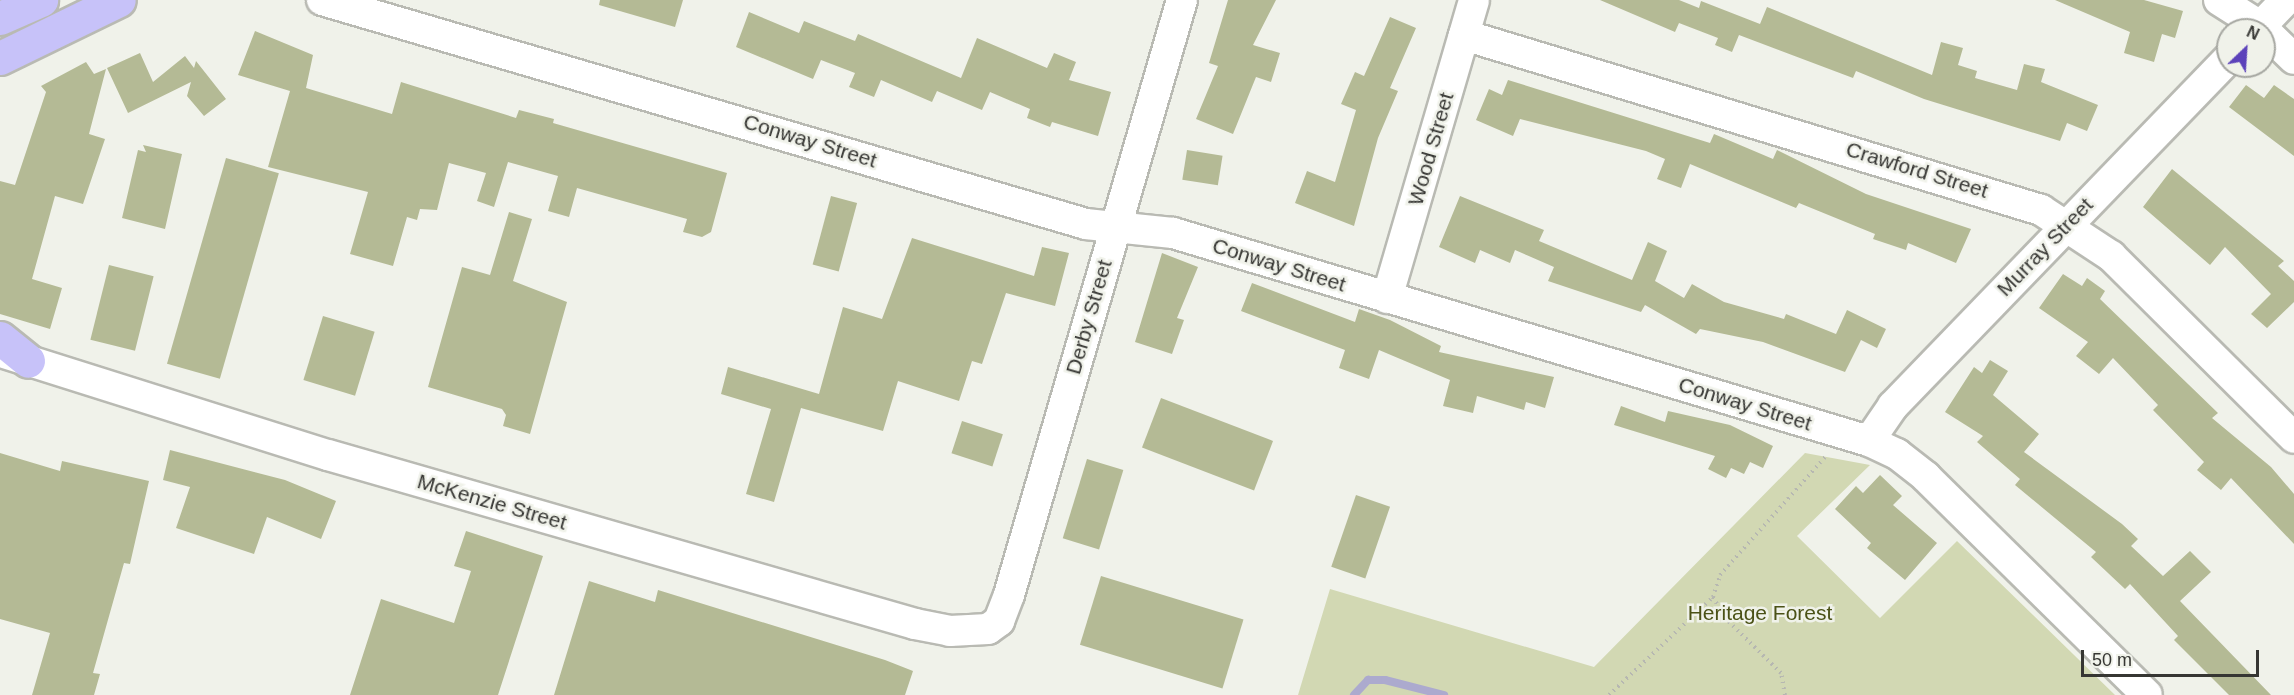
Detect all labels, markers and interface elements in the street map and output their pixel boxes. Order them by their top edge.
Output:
north arrow [2216,18,2276,78]
text: N [2244,23,2262,43]
street label: Wood Street [1403,90,1459,208]
street label: Conway Street [740,109,880,173]
street label: Crawford Street [1843,136,1991,204]
street label: Murray Street [1992,192,2098,302]
street label: Conway Street [1209,233,1349,297]
street label: Derby Street [1061,257,1117,377]
street label: Conway Street [1675,372,1815,436]
street label: McKenzie Street [414,469,570,535]
park label: Heritage Forest [1688,600,1832,626]
scale bar [2084,638,2262,676]
text: 50 m [2092,650,2132,670]

